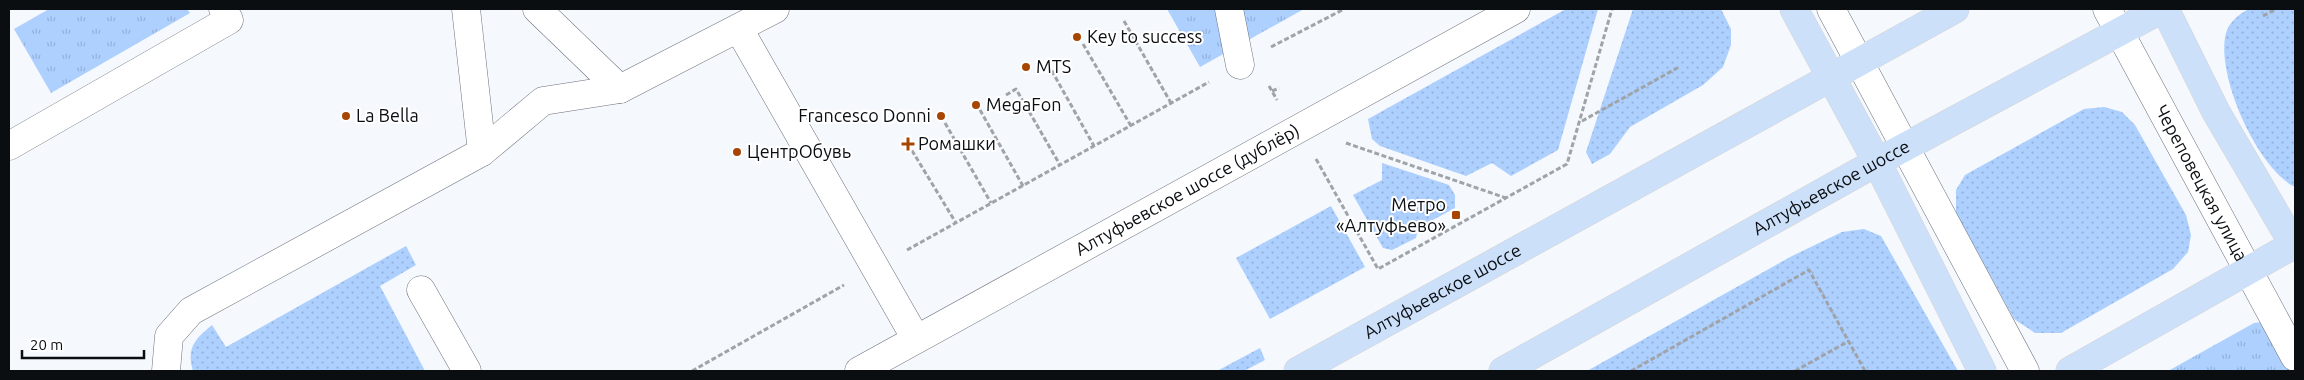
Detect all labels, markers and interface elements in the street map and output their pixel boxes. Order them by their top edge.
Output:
place label: Key to success [1087,26,1203,46]
marker: Key to success [1071,31,1083,43]
place label: MTS [1036,56,1071,76]
marker: MTS [1020,61,1032,73]
place label: MegaFon [986,94,1061,114]
marker: MegaFon [970,99,982,111]
street label: Череповецкая улица [2152,101,2252,264]
place label: La Bella [356,105,419,125]
place label: Francesco Donni [798,105,931,125]
marker: La Bella [340,110,352,122]
marker: Francesco Donni [935,110,947,122]
street label: Алтуфьевское шоссе (дублёр) [1071,119,1303,259]
place label: Ромашки [918,133,996,153]
street label: Алтуфьевское шоссе [1749,135,1913,238]
marker: Ромашки [902,138,914,150]
place label: ЦентрОбувь [747,141,851,161]
marker: ЦентрОбувь [731,146,743,158]
place label: Метро «Алтуфьево» [1336,194,1446,235]
marker: Метро «Алтуфьево» [1450,209,1462,221]
street label: Алтуфьевское шоссе [1360,239,1524,342]
scale bar [22,328,145,360]
text: 20 m [30,336,63,353]

